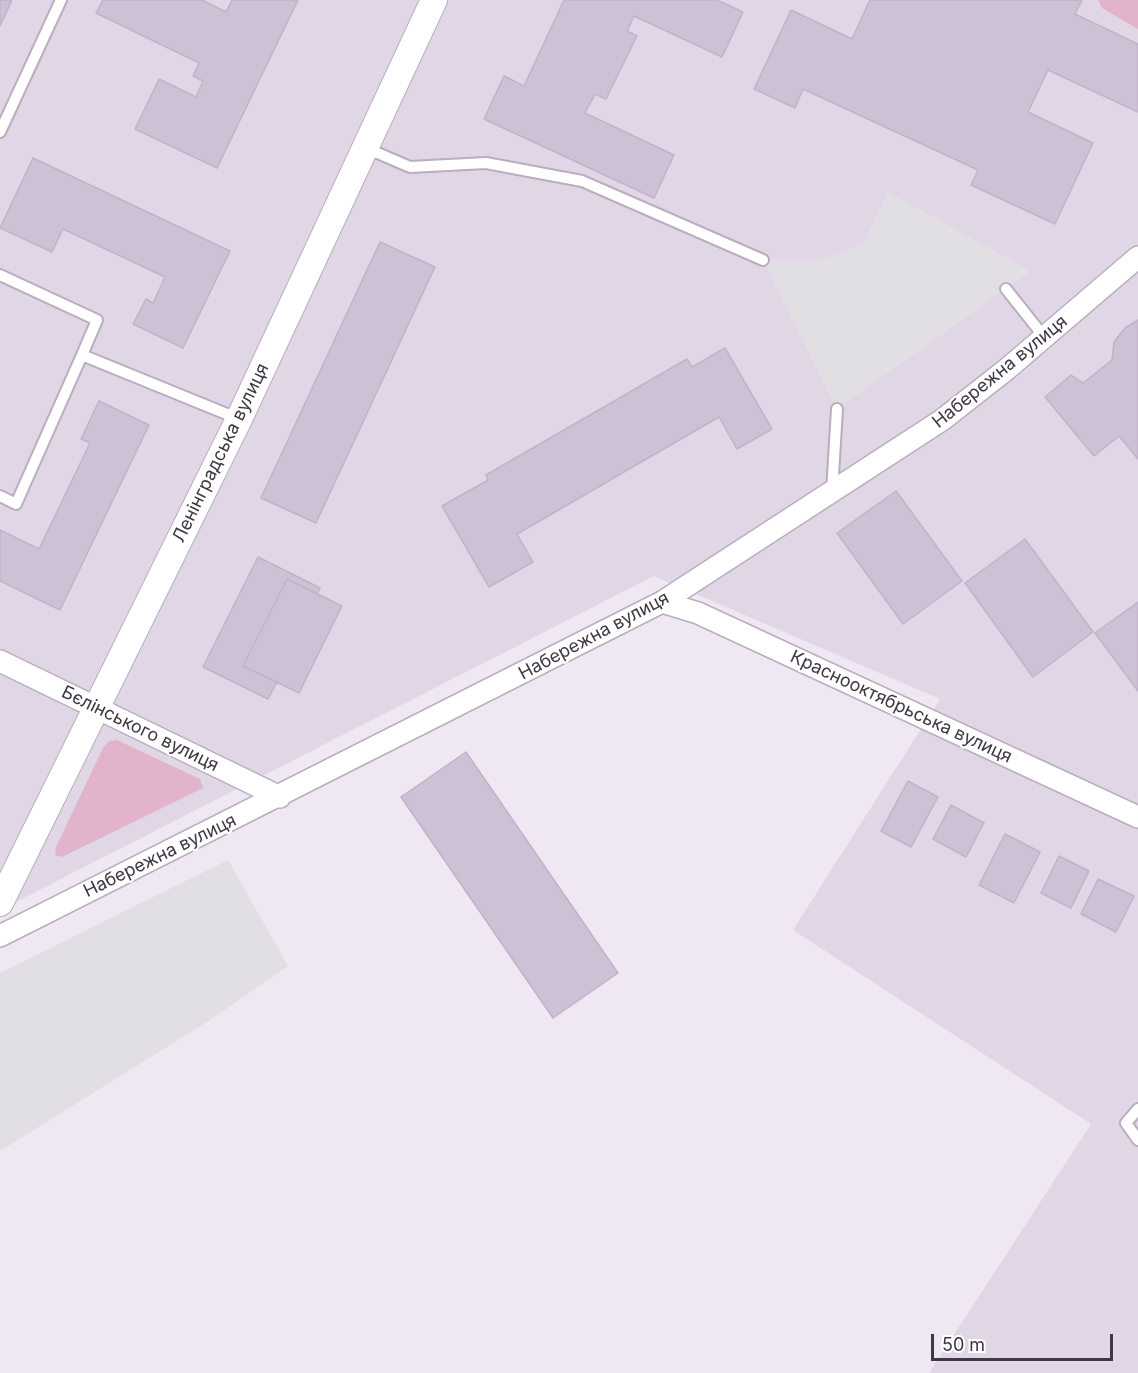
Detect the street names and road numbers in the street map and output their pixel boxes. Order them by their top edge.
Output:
street label: Набережна вулиця [928,311,1072,433]
street label: Ленінградська вулиця [168,360,274,546]
street label: Набережна вулиця [515,587,673,685]
street label: Краснооктябрьська вулиця [787,646,1015,768]
street label: Бєлінського вулиця [58,682,222,776]
street label: Набережна вулиця [80,810,240,902]

